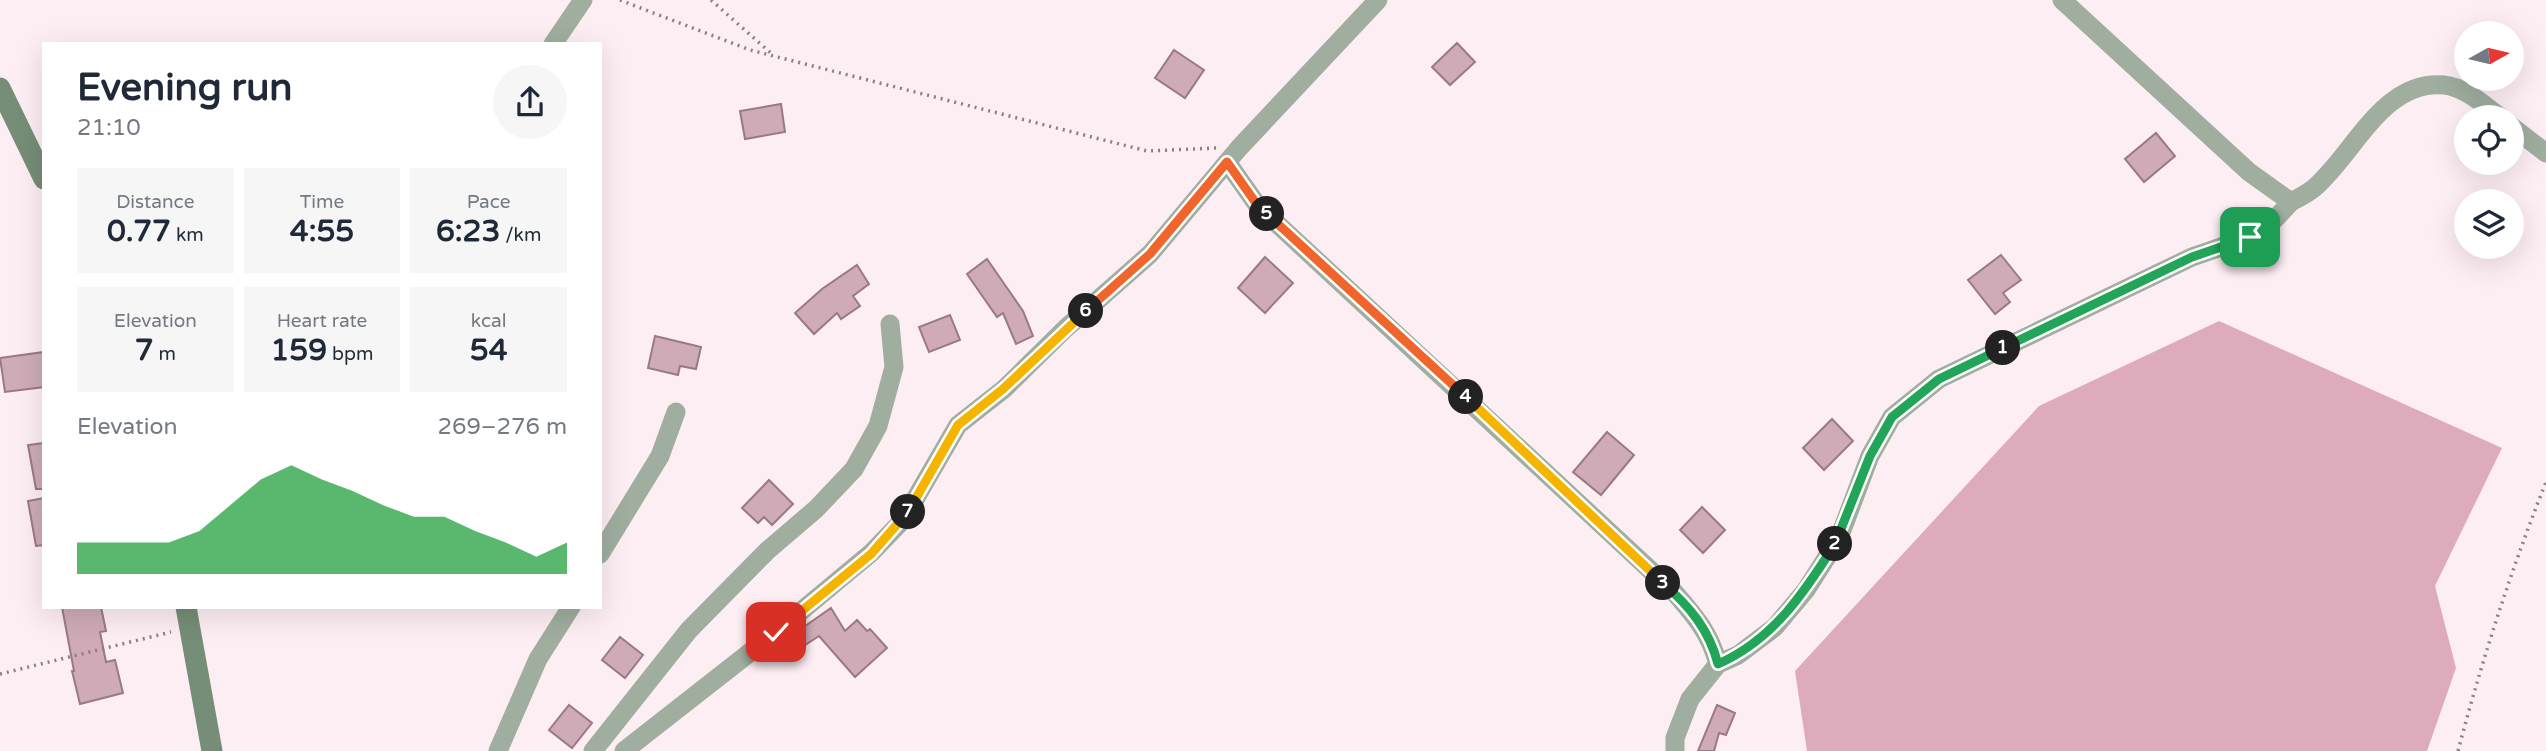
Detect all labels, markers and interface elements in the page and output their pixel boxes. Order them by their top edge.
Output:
north arrow [2454,21,2524,91]
map controls [2454,21,2524,259]
text: Evening run [77,65,292,111]
button: share [493,65,567,139]
button: locate [2454,105,2524,175]
text: 21:10 [77,114,141,142]
button: layers [2454,189,2524,259]
text: Distance [116,191,194,213]
text: Time [300,191,344,213]
text: Pace [467,191,511,213]
pin: 5 [1250,196,1284,232]
text: 5 [1261,202,1272,224]
pin [2220,207,2280,267]
text: 0.77 [107,213,171,250]
text: 4:55 [290,213,354,250]
text: 6:23 [436,213,500,250]
icon: arrive [2231,218,2269,256]
text: km [171,224,204,246]
text: /km [500,224,541,246]
pin: 6 [1068,294,1104,328]
text: 6 [1080,299,1091,321]
text: Elevation [114,310,197,332]
text: Heart rate [277,310,367,332]
text: kcal [471,310,507,332]
pin: 1 [1986,330,2021,366]
text: 7 [135,332,154,369]
text: 159 [271,332,327,369]
text: 54 [470,332,508,369]
text: 1 [1997,336,2008,358]
text: m [154,343,176,365]
text: bpm [327,343,373,365]
pin: 4 [1448,380,1484,414]
text: 4 [1460,385,1471,407]
text: Elevation [77,413,178,441]
text: 269–276 m [438,413,567,441]
pin: 7 [890,494,926,530]
text: 7 [902,500,913,522]
pin: 2 [1818,526,1853,562]
text: 2 [1829,532,1840,554]
pin: 3 [1646,566,1680,600]
text: 3 [1657,571,1668,593]
pin [746,602,806,662]
icon: check [757,613,795,651]

